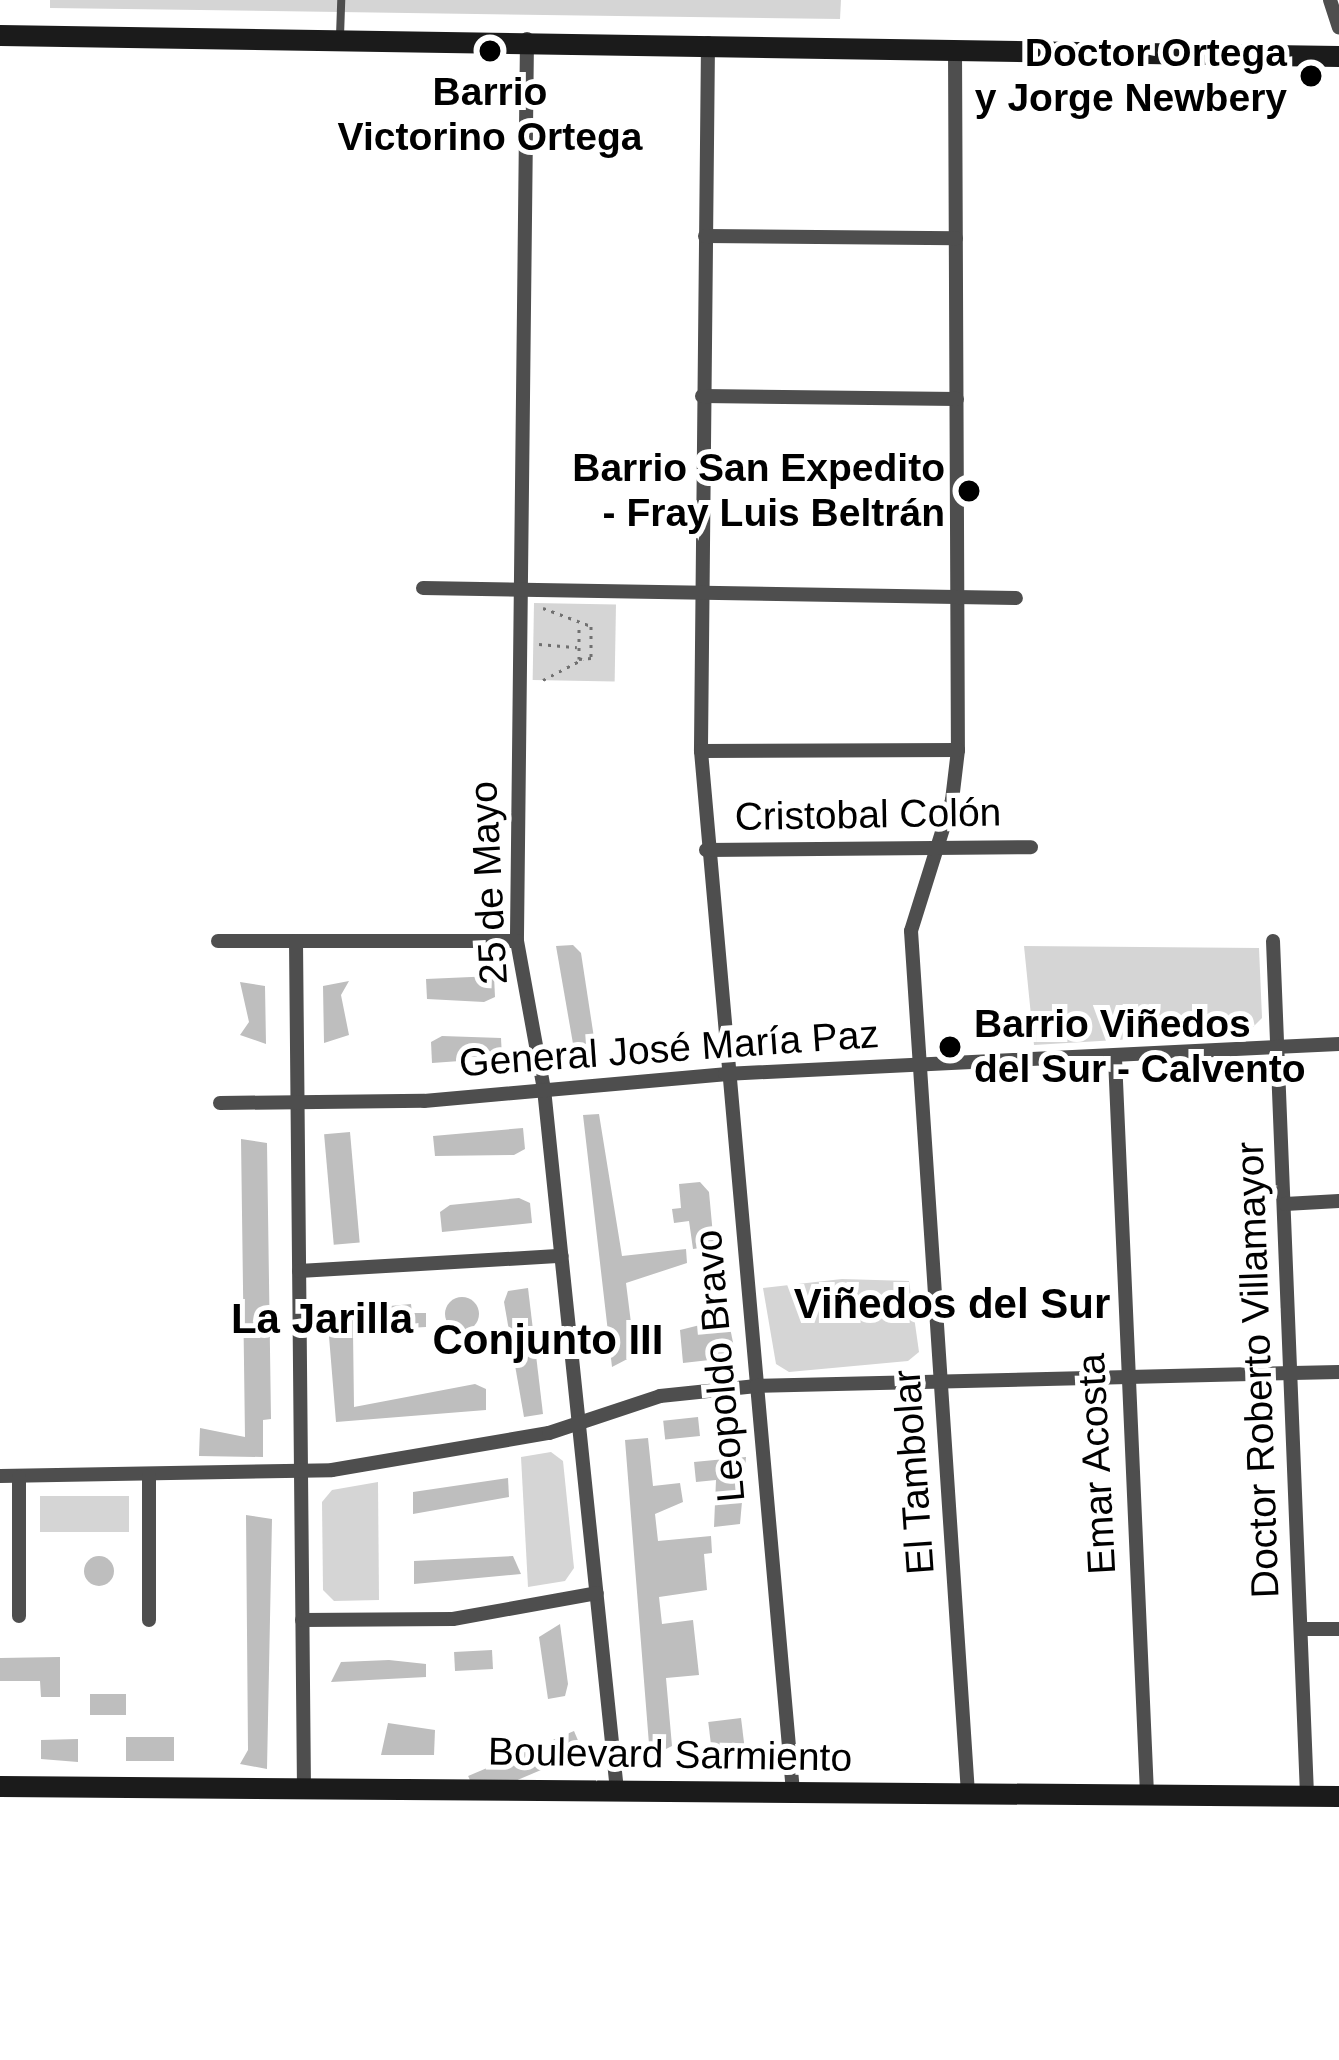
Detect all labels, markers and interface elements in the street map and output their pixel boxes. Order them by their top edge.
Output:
place label: Doctor Ortega y Jorge Newbery [975,31,1287,122]
marker: Barrio Victorino Ortega [477,38,503,64]
marker: Doctor Ortega y Jorge Newbery [1298,63,1324,89]
place label: Barrio Victorino Ortega [338,70,642,161]
place label: Barrio San Expedito - Fray Luis Beltrán [572,446,945,537]
marker: Barrio San Expedito - Fray Luis Beltrán [956,478,982,504]
street label: 25 de Mayo [460,780,518,986]
street label: Cristobal Colón [734,789,1002,841]
place label: Barrio Viñedos del Sur - Calvento [974,1002,1306,1093]
street label: General José María Paz [458,1011,880,1087]
marker: Barrio Viñedos del Sur - Calvento [937,1034,963,1060]
street label: Doctor Roberto Villamayor [1227,1141,1289,1599]
street label: Leopoldo Bravo [685,1228,755,1504]
district label: Viñedos del Sur [794,1279,1110,1329]
district label: La Jarilla [231,1294,413,1344]
district label: Conjunto III [433,1315,663,1365]
street label: Emar Acosta [1068,1351,1126,1577]
street label: El Tambolar [883,1368,945,1576]
street label: Boulevard Sarmiento [488,1728,852,1782]

